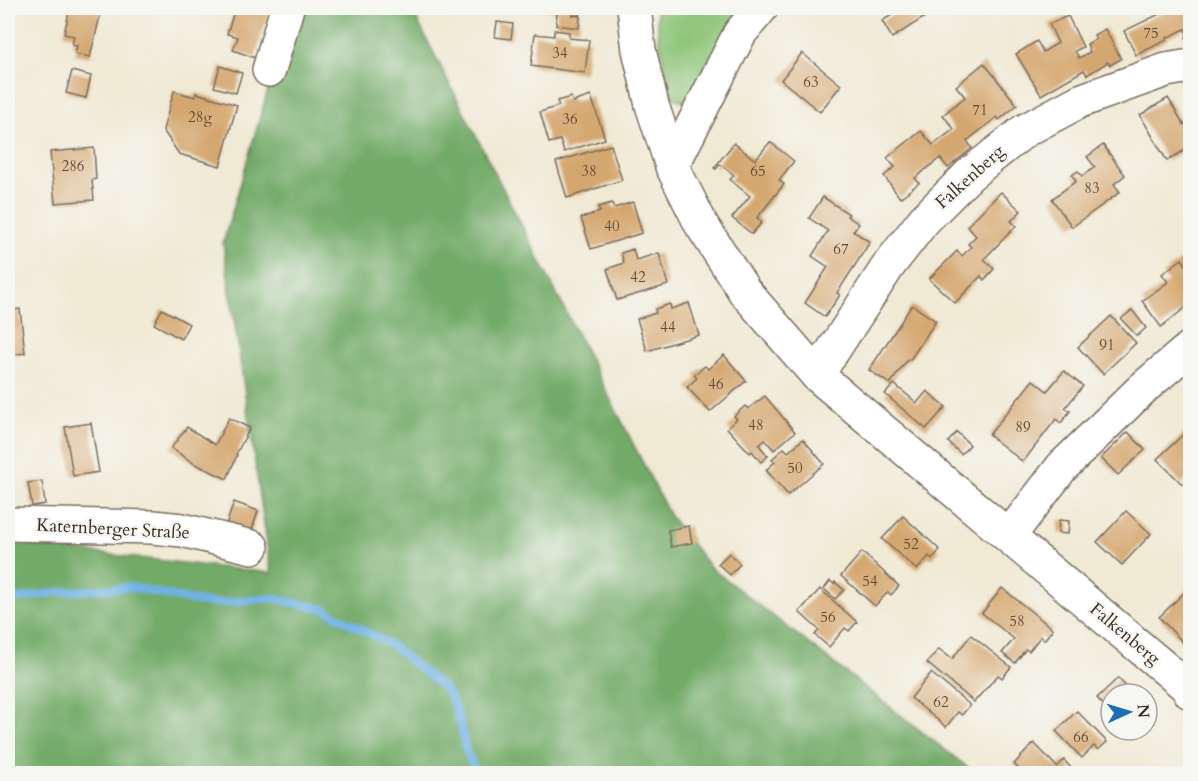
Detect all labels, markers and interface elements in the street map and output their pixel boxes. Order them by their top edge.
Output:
house number: 75 [1143,23,1159,43]
house number: 34 [552,43,568,63]
house number: 63 [803,72,819,92]
house number: 71 [972,100,988,120]
house number: 28g [188,107,212,127]
house number: 36 [562,109,578,129]
street label: Falkenberg [930,139,1011,215]
house number: 286 [61,156,85,176]
house number: 38 [581,161,597,181]
house number: 65 [750,161,766,181]
house number: 83 [1084,178,1100,198]
house number: 40 [604,216,620,236]
house number: 67 [833,239,849,259]
house number: 42 [630,267,646,287]
house number: 44 [660,317,676,337]
house number: 91 [1099,335,1115,355]
house number: 46 [708,374,724,394]
house number: 48 [748,415,764,435]
house number: 89 [1015,417,1031,437]
house number: 50 [787,458,803,478]
street label: Katernberger Straße [36,512,190,546]
house number: 52 [903,534,919,554]
house number: 54 [862,571,878,591]
street label: Falkenberg [1084,597,1166,672]
house number: 56 [820,607,836,627]
house number: 58 [1009,611,1025,631]
north arrow [1099,682,1159,742]
house number: 62 [933,692,949,712]
text: N [1132,703,1154,719]
house number: 66 [1073,727,1089,747]

